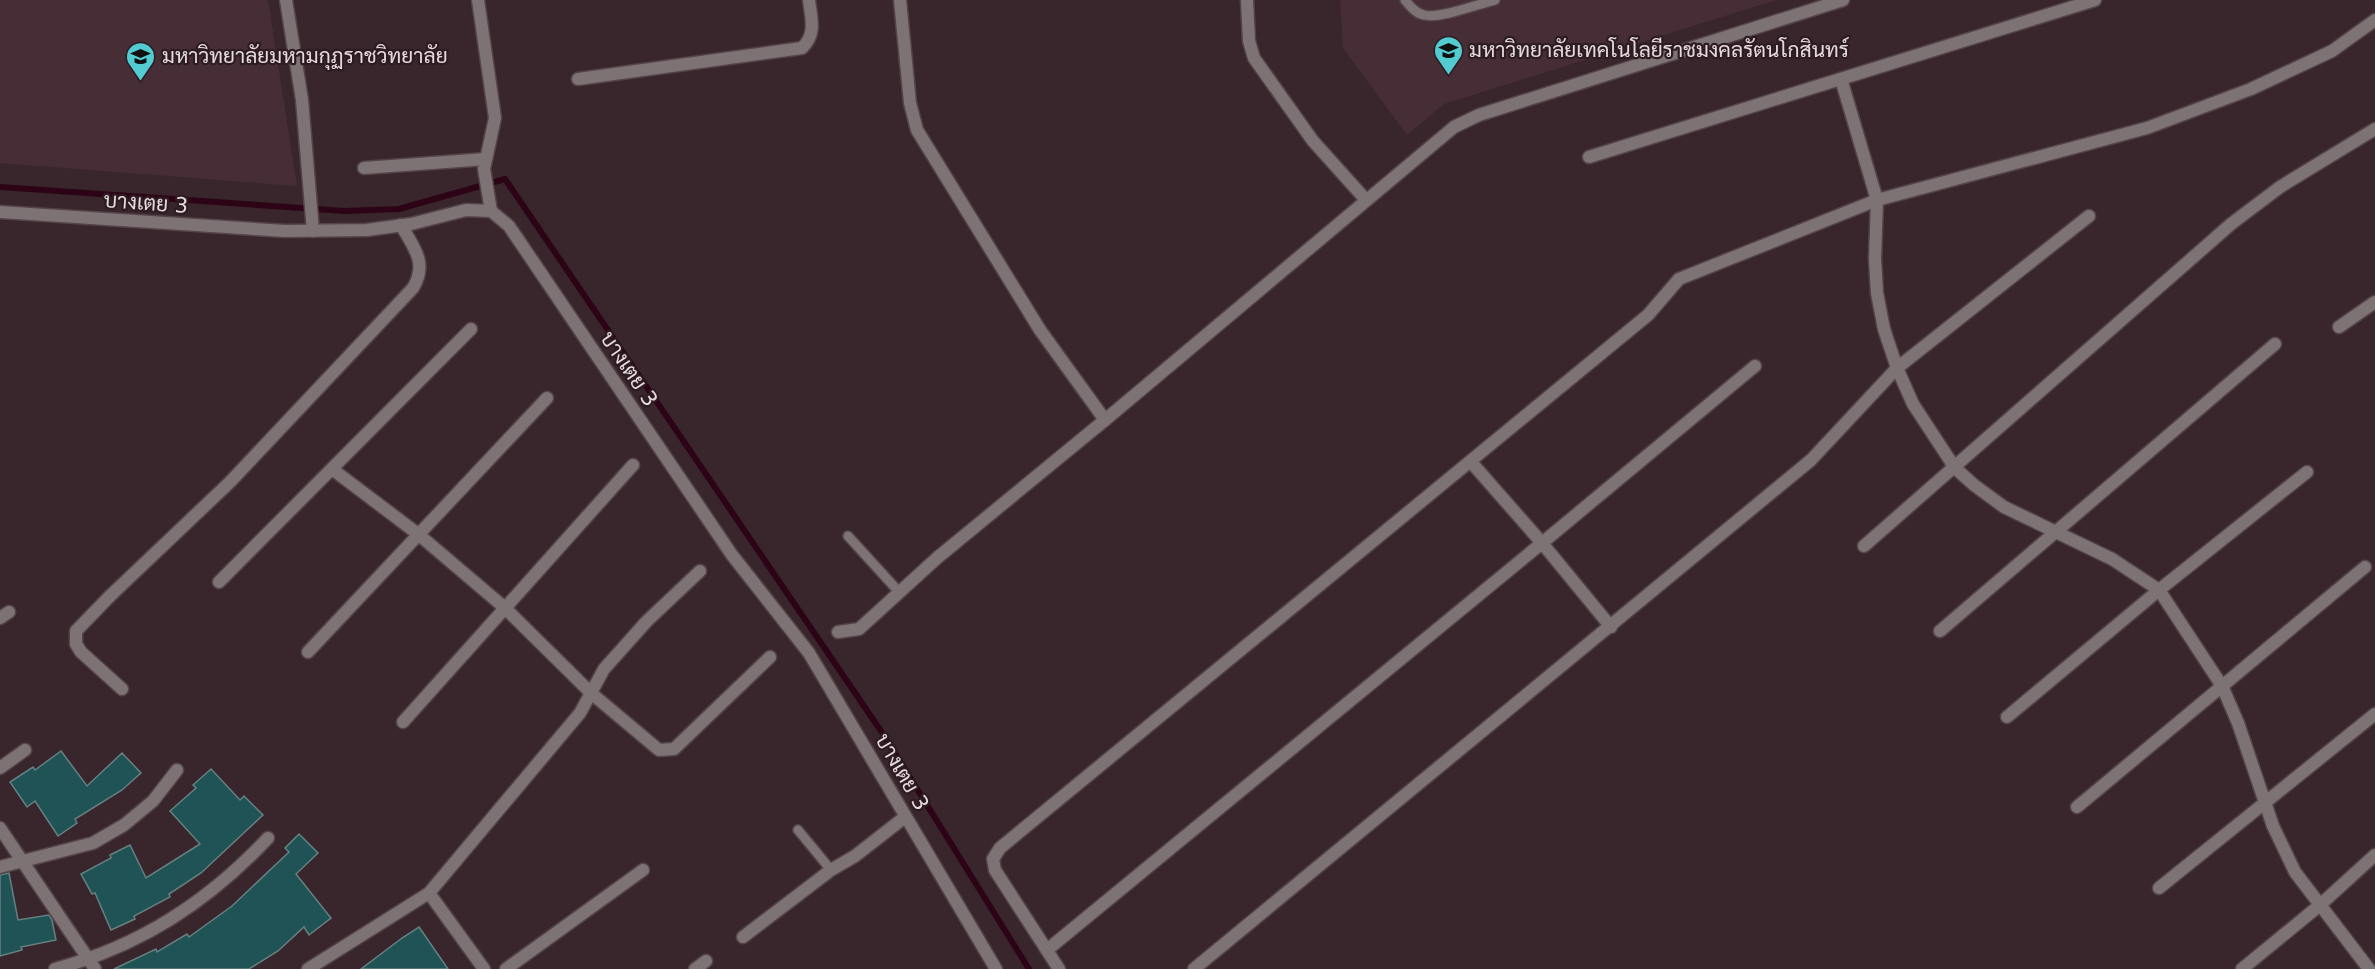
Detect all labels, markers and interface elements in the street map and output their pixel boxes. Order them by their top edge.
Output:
school or university icon: มหาวิทยาลัยเทคโนโลยีราชมงคลรัตนโกสินทร์ [1432,34,1464,76]
place label: มหาวิทยาลัยเทคโนโลยีราชมงคลรัตนโกสินทร์ [1469,36,1849,62]
school or university icon: มหาวิทยาลัยมหามกุฏราชวิทยาลัย [125,40,157,82]
place label: มหาวิทยาลัยมหามกุฏราชวิทยาลัย [162,44,448,70]
street label: บางเตย 3 [103,188,189,218]
street label: บางเตย 3 [595,327,663,411]
street label: บางเตย 3 [870,729,934,815]

